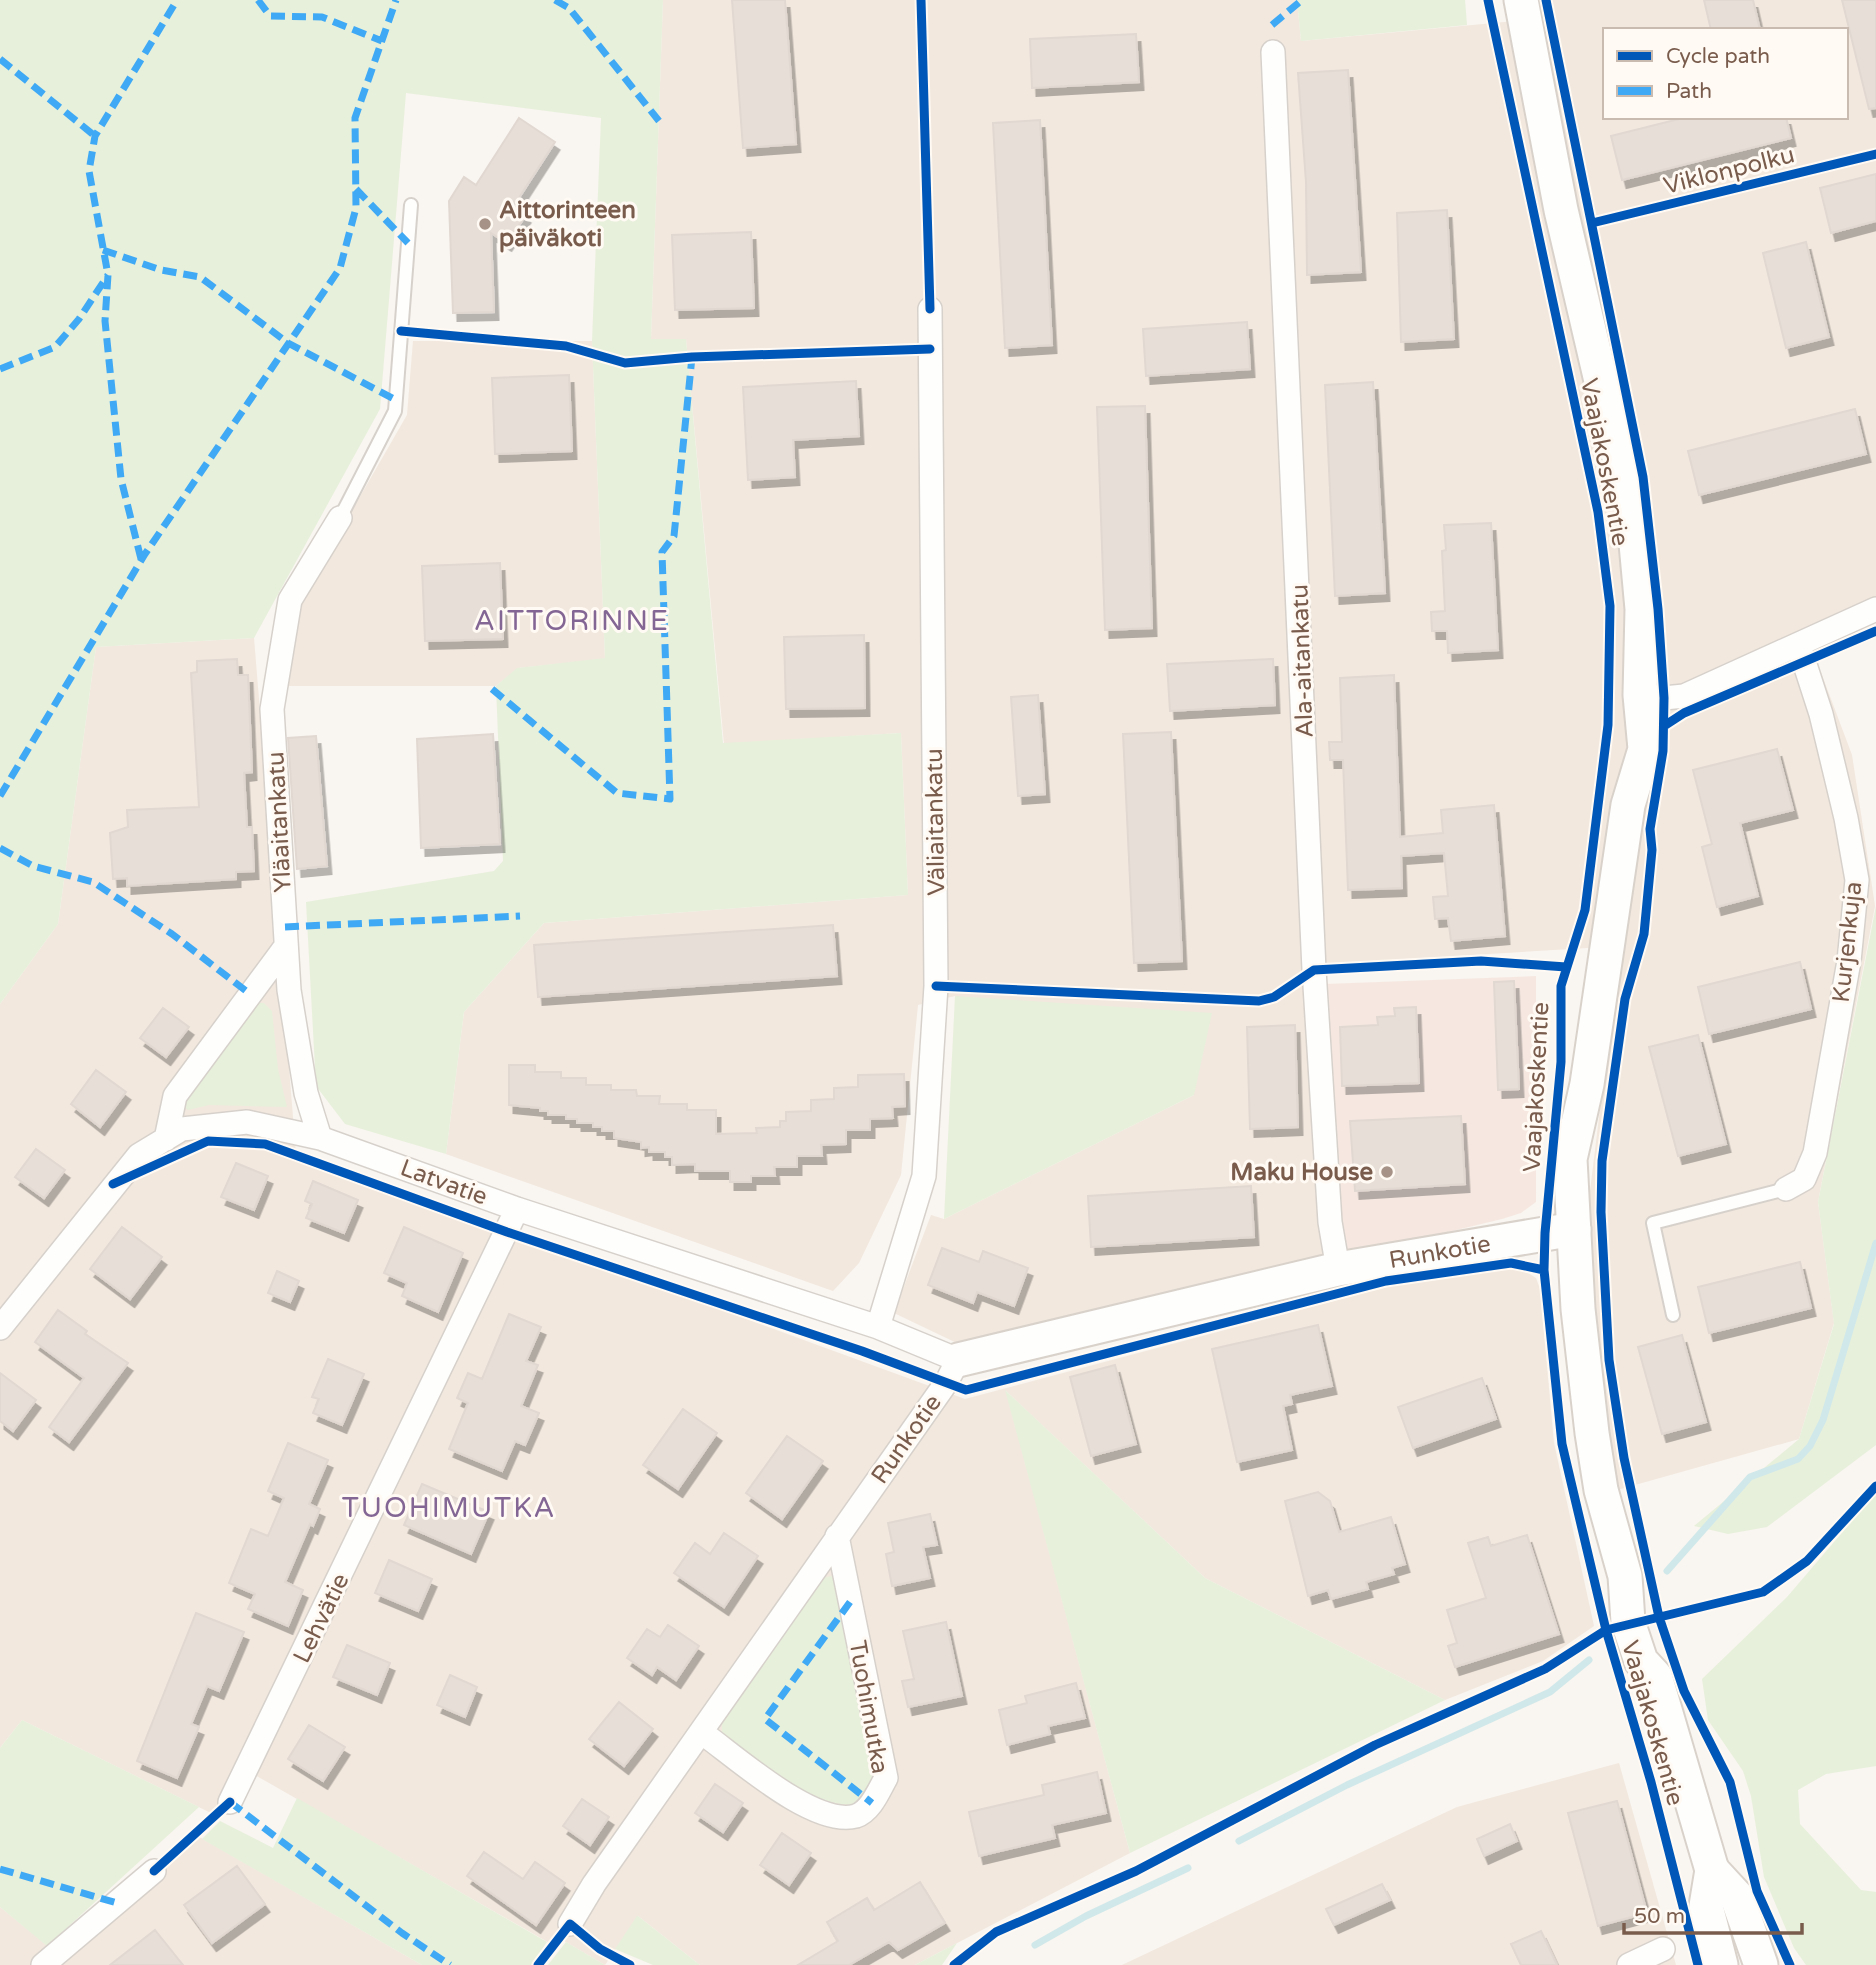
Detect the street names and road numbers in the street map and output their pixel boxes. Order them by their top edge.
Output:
street label: Viklonpolku [1661,140,1798,201]
street label: Vaajakoskentie [1574,376,1635,548]
street label: Ala-aitankatu [1285,584,1320,738]
street label: Väliaitankatu [920,748,951,896]
street label: Yläaitankatu [261,751,298,893]
street label: Kurjenkuja [1827,880,1868,1004]
street label: Vaajakoskentie [1518,1001,1555,1173]
street label: Latvatie [396,1153,491,1212]
street label: Runkotie [1387,1229,1493,1275]
street label: Runkotie [865,1389,948,1490]
street label: Lehvätie [287,1569,356,1668]
street label: Vaajakoskentie [1615,1637,1690,1809]
street label: Tuohimutka [843,1638,895,1776]

